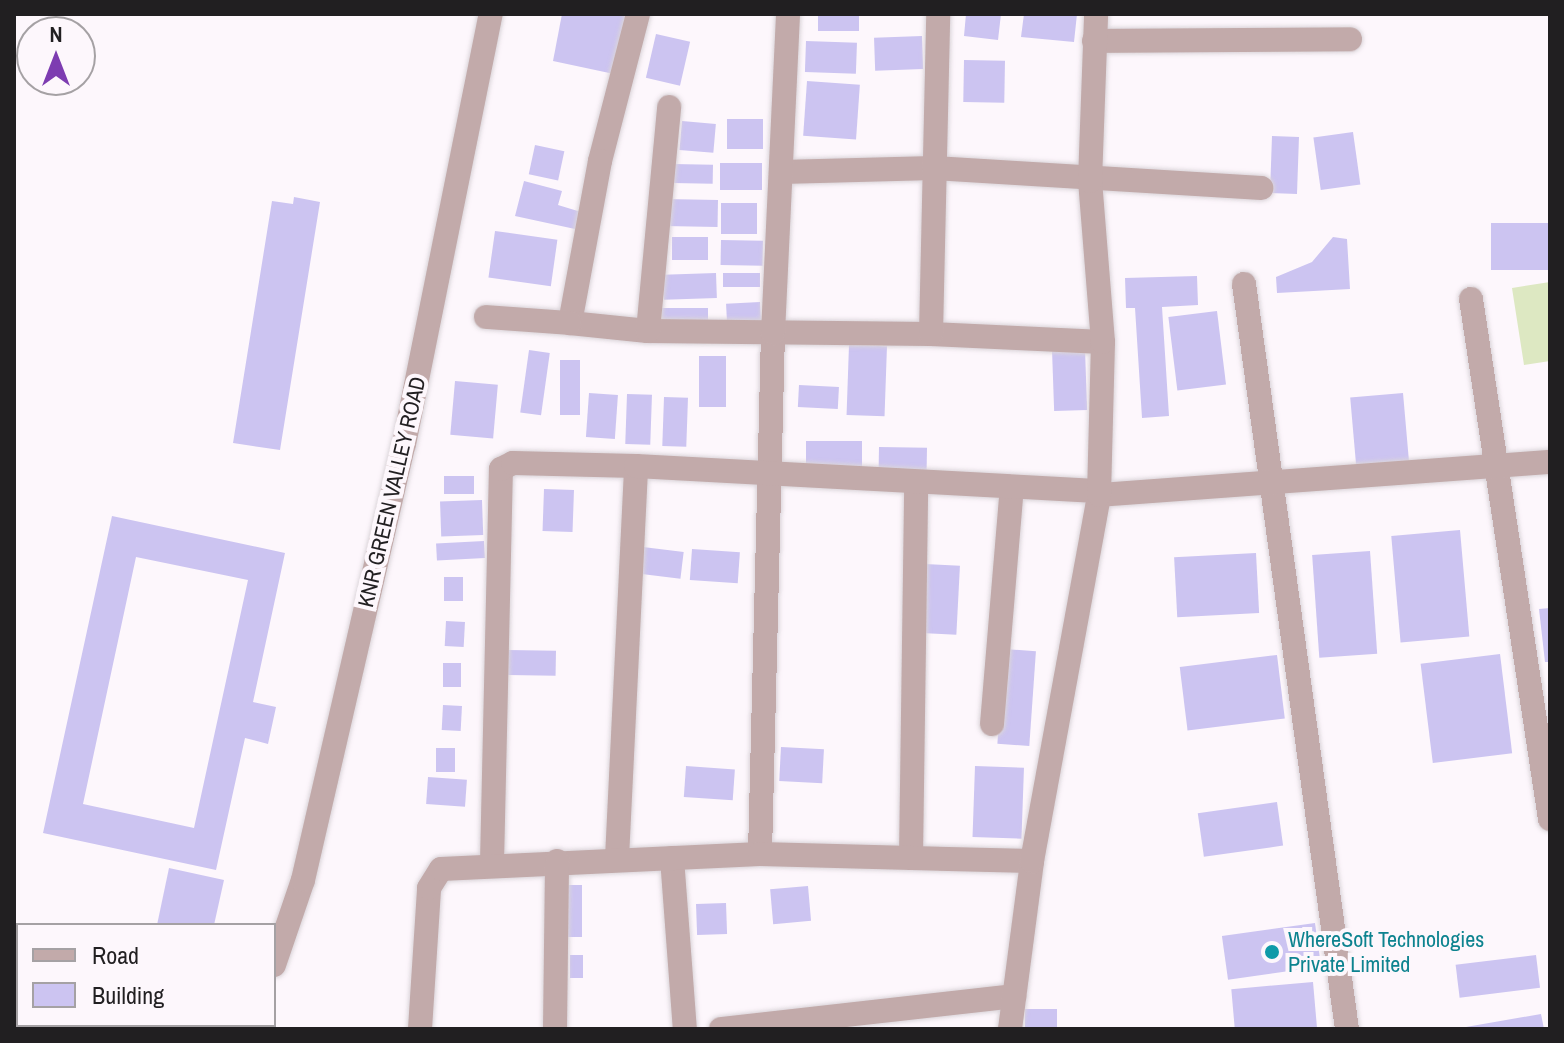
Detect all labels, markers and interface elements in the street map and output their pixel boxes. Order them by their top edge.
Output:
north arrow [16,16,96,96]
text: N [49,19,63,49]
street label: KNR GREEN VALLEY ROAD [353,374,431,610]
legend [16,923,276,1027]
place label: WhereSoft Technologies Private Limited [1288,926,1485,978]
text: Road [92,939,139,971]
marker: WhereSoft Technologies Private Limited [1263,943,1281,961]
text: Building [92,979,164,1011]

